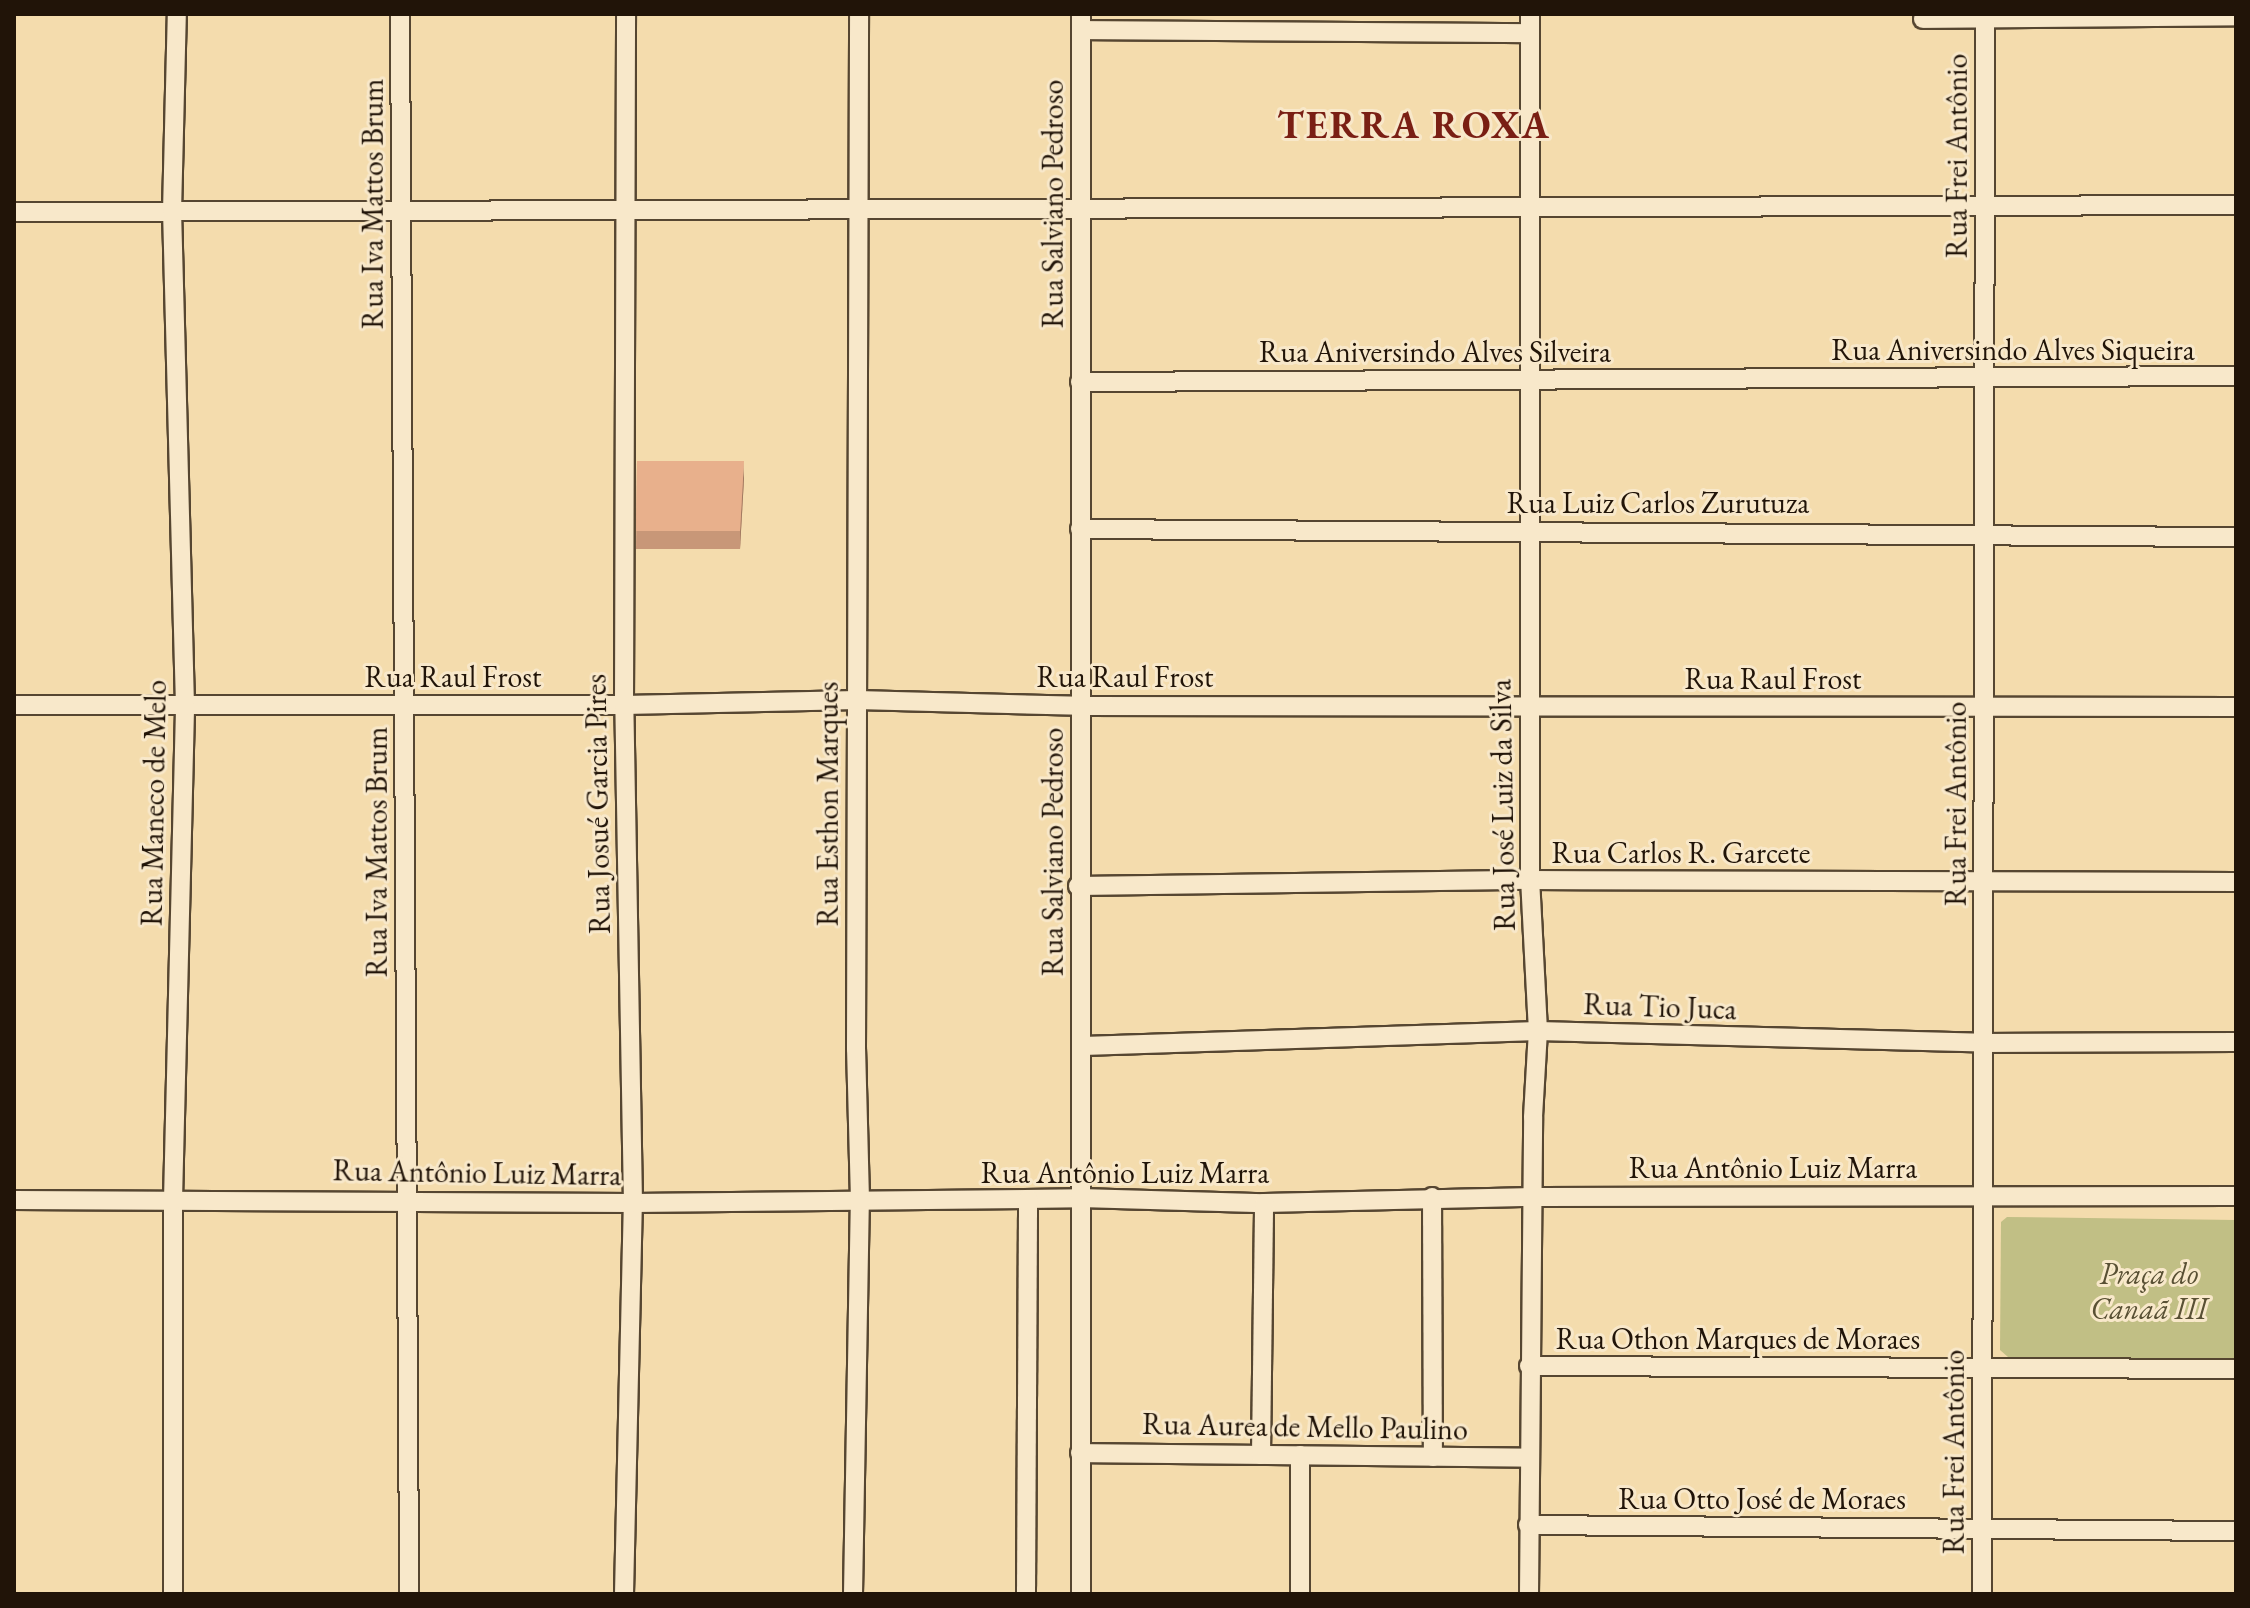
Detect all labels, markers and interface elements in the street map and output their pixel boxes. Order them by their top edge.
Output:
street label: Rua Frei Antônio [1939,54,1975,258]
street label: Rua Iva Mattos Brum [355,79,391,329]
street label: Rua Salviano Pedroso [1035,80,1071,328]
district label: TERRA ROXA [1277,102,1551,148]
street label: Rua Aniversindo Alves Siqueira [1831,332,2195,368]
street label: Rua Aniversindo Alves Silveira [1259,334,1611,370]
street label: Rua Luiz Carlos Zurutuza [1507,485,1809,521]
street label: Rua Raul Frost [365,659,541,695]
street label: Rua Raul Frost [1037,659,1213,695]
street label: Rua Raul Frost [1685,661,1861,697]
street label: Rua Josué Garcia Pires [578,674,618,934]
street label: Rua José Luiz da Silva [1483,679,1523,931]
street label: Rua Maneco de Melo [134,680,174,926]
street label: Rua Esthon Marques [810,682,846,926]
street label: Rua Frei Antônio [1938,702,1974,906]
street label: Rua Iva Mattos Brum [359,727,395,977]
street label: Rua Salviano Pedroso [1035,728,1071,976]
street label: Rua Carlos R. Garcete [1552,835,1810,871]
street label: Rua Tio Juca [1583,986,1737,1028]
street label: Rua Antônio Luiz Marra [1629,1150,1917,1186]
street label: Rua Antônio Luiz Marra [332,1152,622,1194]
street label: Rua Antônio Luiz Marra [981,1155,1269,1191]
park label: Praça do Canaã III [2091,1256,2207,1326]
street label: Rua Othon Marques de Moraes [1556,1321,1920,1357]
street label: Rua Frei Antônio [1936,1350,1972,1554]
street label: Rua Aurea de Mello Paulino [1142,1406,1468,1448]
street label: Rua Otto José de Moraes [1618,1481,1906,1517]

